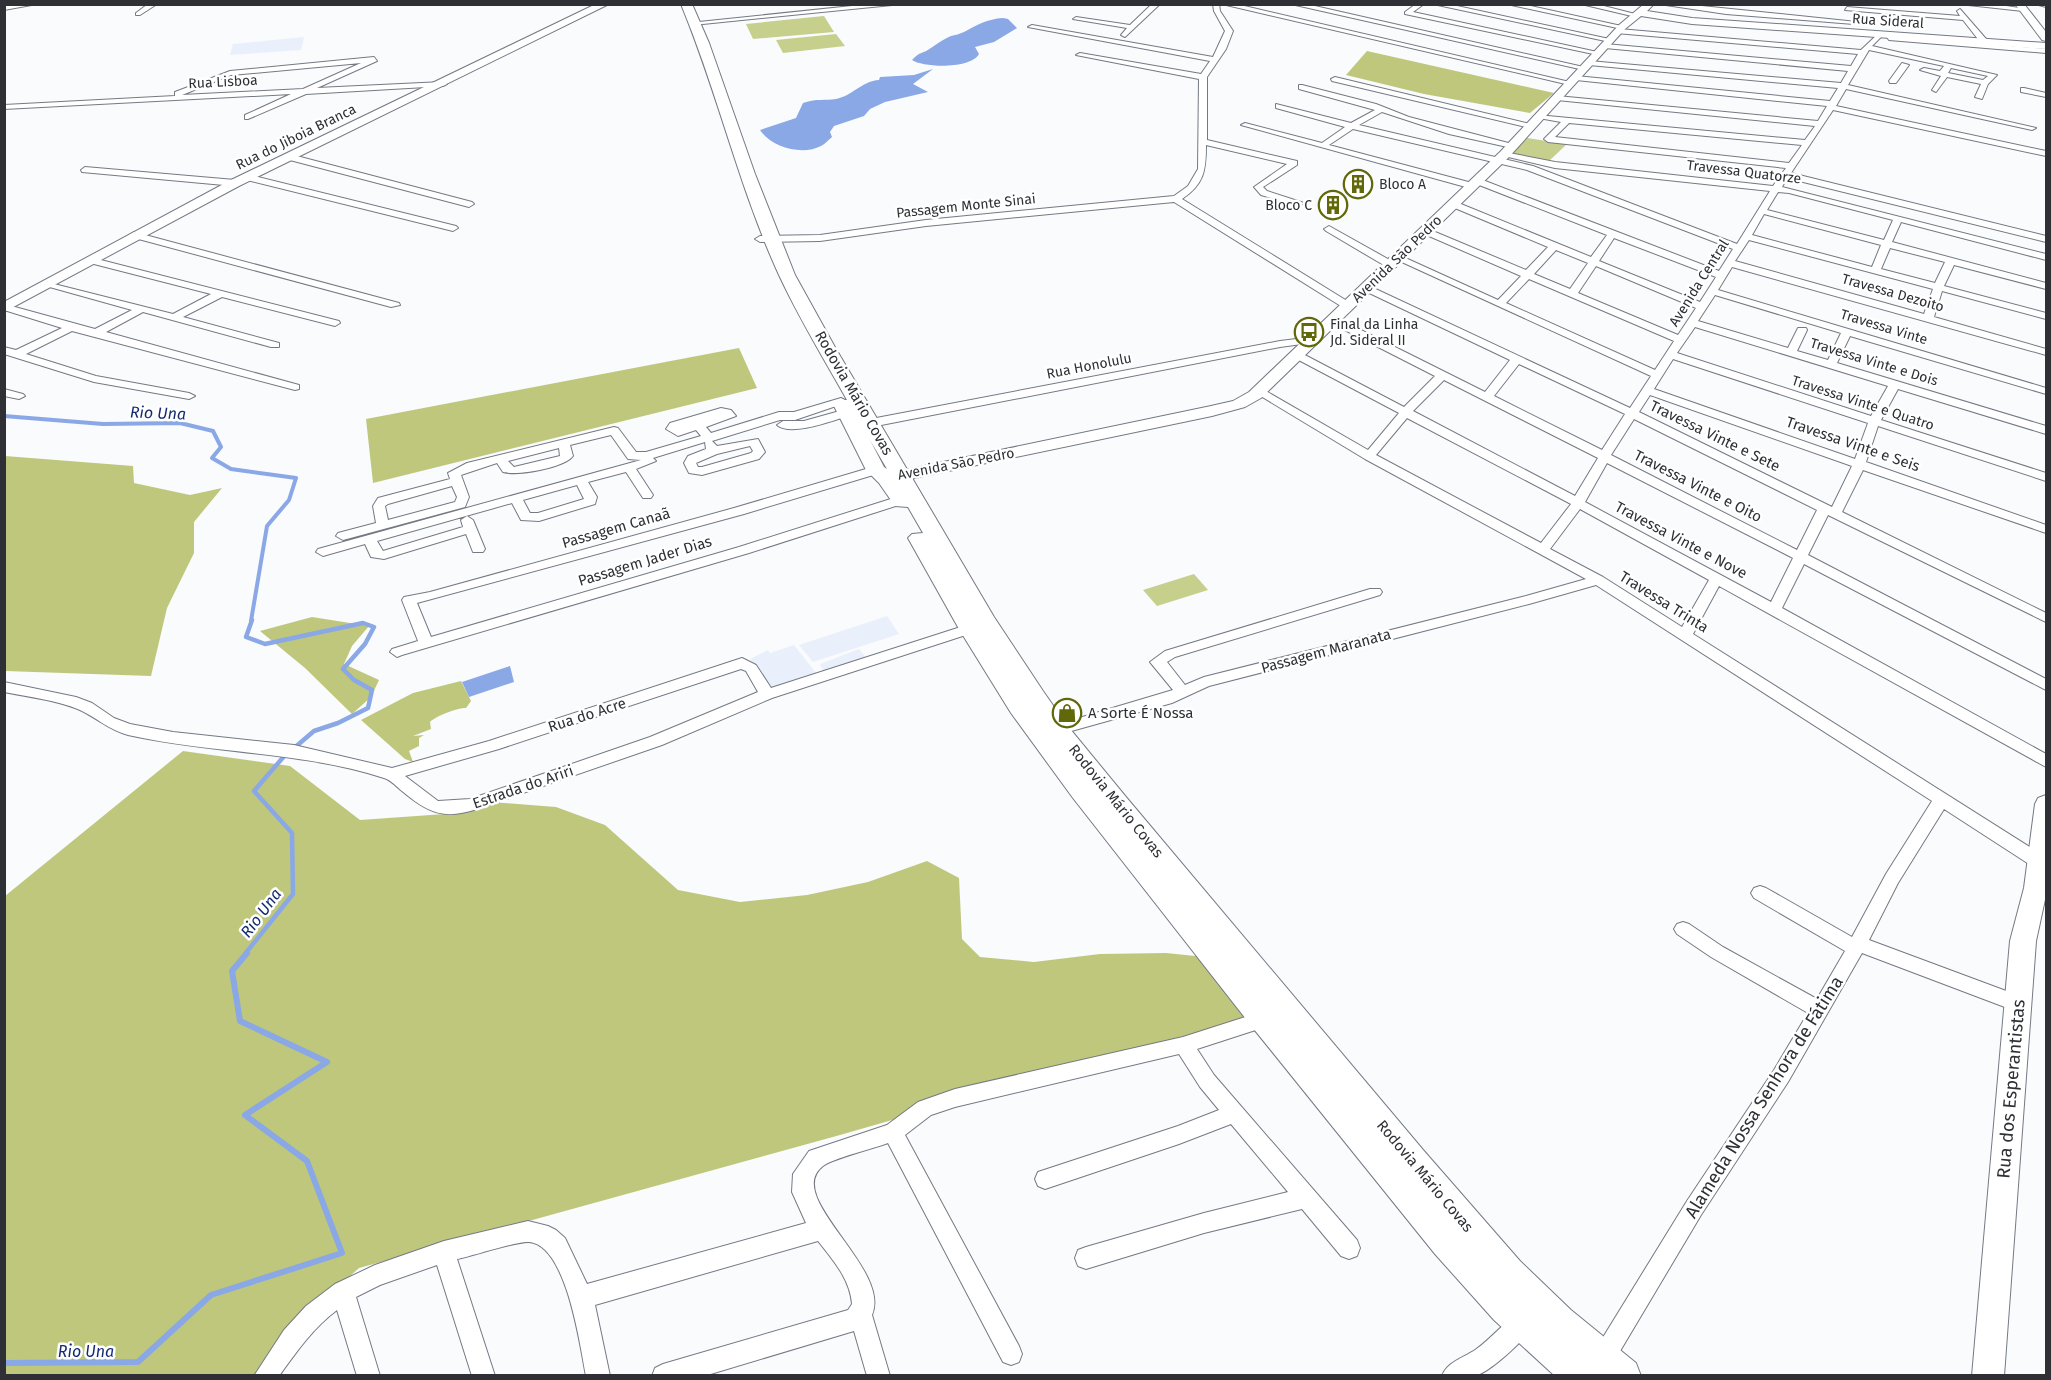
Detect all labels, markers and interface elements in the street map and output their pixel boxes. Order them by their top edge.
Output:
street label: Rua Sideral [1851,10,1925,32]
street label: Rua Lisboa [188,72,258,92]
street label: Rua do Jiboia Branca [233,101,359,173]
street label: Travessa Quatorze [1686,157,1802,187]
building icon: Bloco A [1342,168,1374,200]
place label: Bloco A [1379,176,1426,193]
building icon: Bloco C [1317,189,1349,221]
street label: Passagem Monte Sinai [895,190,1037,222]
place label: Bloco C [1265,197,1312,214]
street label: Avenida São Pedro [1349,212,1445,306]
street label: Avenida Central [1665,236,1733,330]
street label: Travessa Dezoito [1840,270,1946,316]
street label: Travessa Vinte [1838,306,1930,348]
bus stop icon: Final da Linha Jd. Sideral II [1293,316,1325,348]
place label: Final da Linha Jd. Sideral II [1330,316,1418,349]
street label: Rodovia Mário Covas [811,328,897,458]
street label: Travessa Vinte e Dois [1808,334,1940,390]
street label: Rua Honolulu [1045,349,1133,383]
street label: Travessa Vinte e Quatro [1790,372,1936,434]
street label: Travessa Vinte e Sete [1647,397,1783,475]
water label: Rio Una [130,403,186,423]
street label: Travessa Vinte e Seis [1784,413,1922,475]
street label: Avenida São Pedro [896,444,1016,484]
street label: Travessa Vinte e Oito [1631,446,1765,526]
street label: Travessa Vinte e Nove [1612,498,1750,582]
street label: Passagem Canaã [560,504,672,552]
street label: Passagem Jader Dias [576,532,714,590]
street label: Travessa Trinta [1616,567,1712,637]
street label: Passagem Maranata [1259,625,1393,677]
street label: Rua do Acre [546,694,628,736]
shop icon: A Sorte É Nossa [1051,697,1083,729]
place label: A Sorte É Nossa [1088,704,1194,722]
street label: Rodovia Mário Covas [1065,741,1167,861]
street label: Estrada do Ariri [470,761,576,813]
water label: Rio Una [236,885,286,941]
street label: Alameda Nossa Senhora de Fátima [1680,972,1848,1222]
street label: Rua dos Esperantistas [1992,998,2030,1180]
street label: Rodovia Mário Covas [1373,1116,1477,1236]
water label: Rio Una [58,1342,114,1361]

